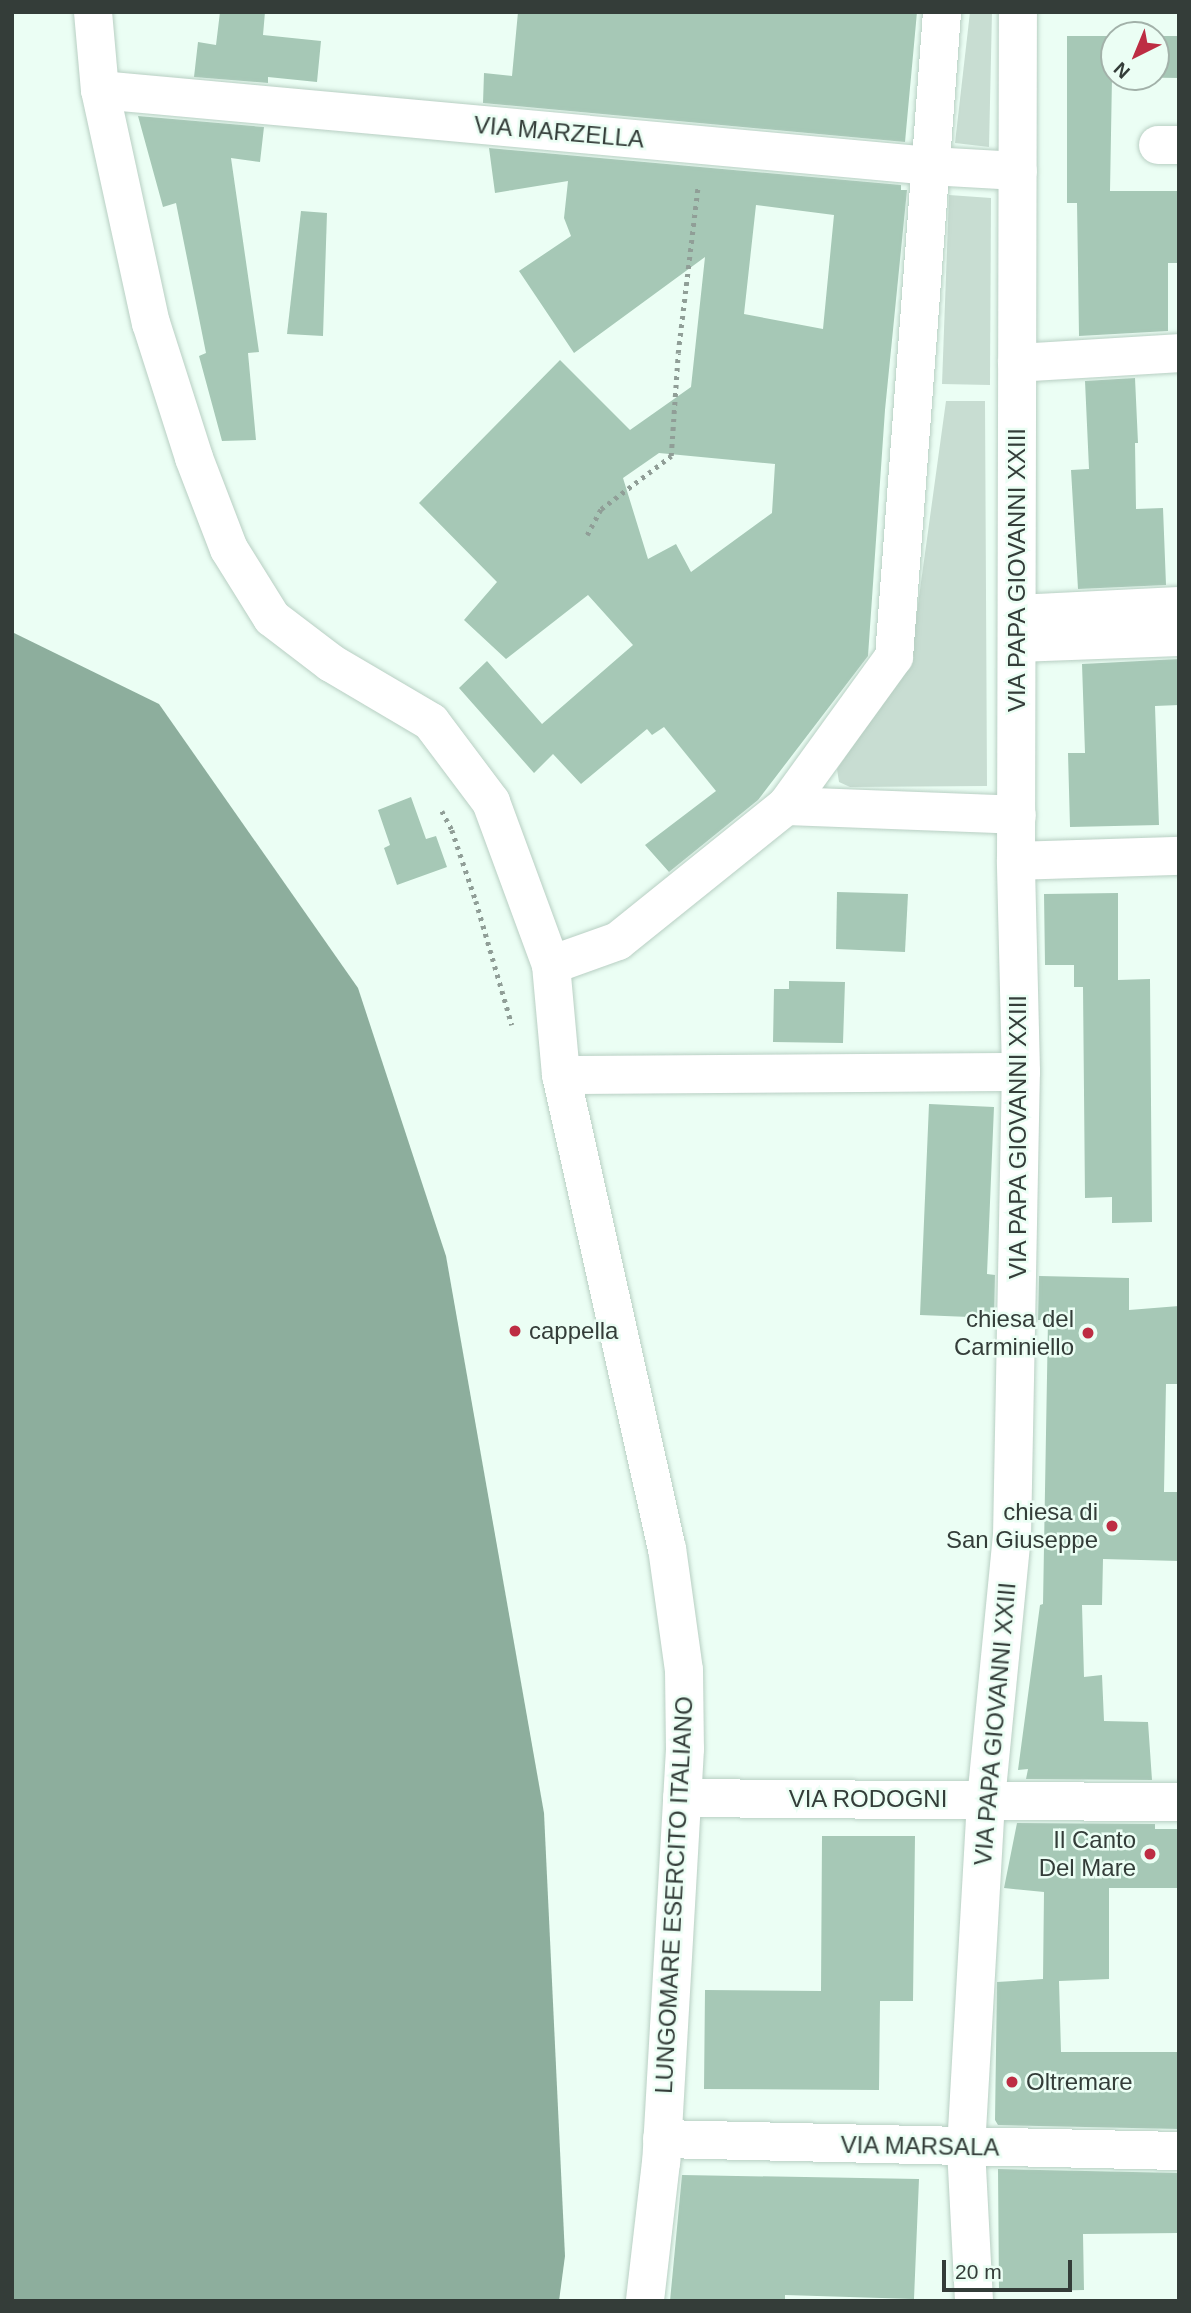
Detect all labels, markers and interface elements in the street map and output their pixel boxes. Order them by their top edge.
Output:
north arrow [1100,21,1170,91]
text: N [1110,58,1134,83]
street label: VIA MARZELLA [472,110,646,154]
street label: VIA PAPA GIOVANNI XXIII [1003,427,1031,713]
street label: VIA PAPA GIOVANNI XXIII [1004,994,1032,1280]
place label: chiesa del Carminiello [954,1305,1074,1361]
place label: cappella [529,1317,618,1345]
marker: cappella [507,1323,523,1339]
marker: chiesa del Carminiello [1080,1325,1096,1341]
place label: chiesa di San Giuseppe [946,1498,1098,1554]
marker: chiesa di San Giuseppe [1104,1518,1120,1534]
street label: VIA PAPA GIOVANNI XXIII [968,1580,1022,1868]
street label: LUNGOMARE ESERCITO ITALIANO [649,1696,699,2094]
street label: VIA RODOGNI [788,1785,948,1813]
place label: Il Canto Del Mare [1039,1826,1136,1882]
marker: Il Canto Del Mare [1142,1846,1158,1862]
place label: Oltremare [1026,2068,1133,2096]
marker: Oltremare [1004,2074,1020,2090]
street label: VIA MARSALA [840,2130,1000,2162]
scale bar [946,2246,1076,2290]
text: 20 m [955,2260,1002,2283]

